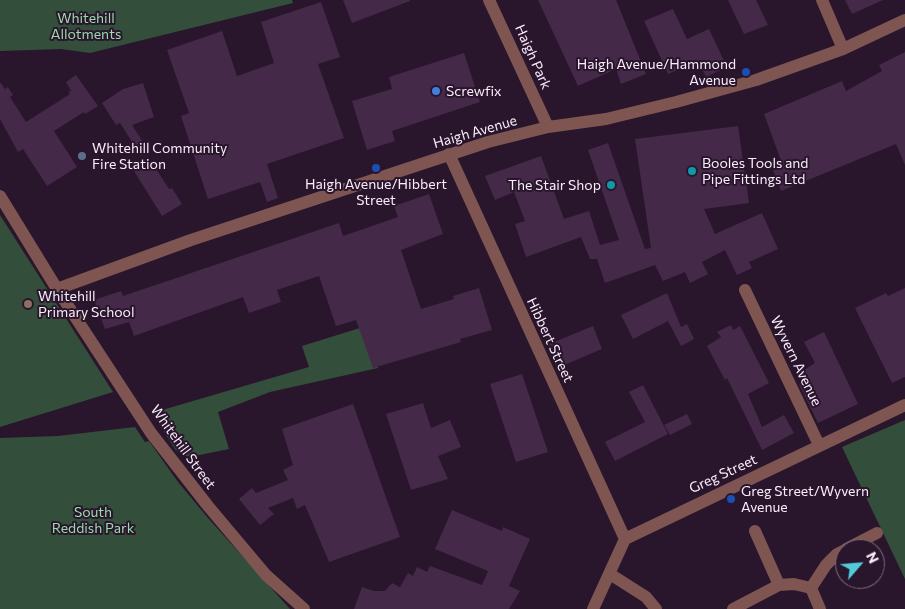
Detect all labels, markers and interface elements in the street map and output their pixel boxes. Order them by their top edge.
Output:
park label: Whitehill Allotments [51,10,121,42]
street label: Haigh Park [511,22,555,92]
place label: Haigh Avenue/Hammond Avenue [577,56,736,88]
marker: Haigh Avenue/Hammond Avenue [740,66,752,78]
place label: Screwfix [446,83,501,99]
marker: Screwfix [430,85,442,97]
street label: Haigh Avenue [431,112,519,152]
place label: Whitehill Community Fire Station [92,140,227,172]
marker: Whitehill Community Fire Station [76,150,88,162]
place label: Booles Tools and Pipe Fittings Ltd [702,155,808,188]
marker: Haigh Avenue/Hibbert Street [370,162,382,174]
marker: Booles Tools and Pipe Fittings Ltd [686,165,698,177]
place label: Haigh Avenue/Hibbert Street [305,176,447,208]
place label: The Stair Shop [508,177,601,193]
marker: The Stair Shop [605,179,617,191]
place label: Whitehill Primary School [38,288,134,321]
street label: Hibbert Street [523,295,577,385]
marker: Whitehill Primary School [22,298,34,310]
street label: Wyvern Avenue [767,313,825,409]
street label: Whitehill Street [147,402,219,492]
street label: Greg Street [686,451,760,497]
place label: Greg Street/Wyvern Avenue [741,483,869,516]
marker: Greg Street/Wyvern Avenue [725,493,737,505]
park label: South Reddish Park [52,504,134,536]
north arrow [835,539,885,589]
text: N [863,549,883,566]

